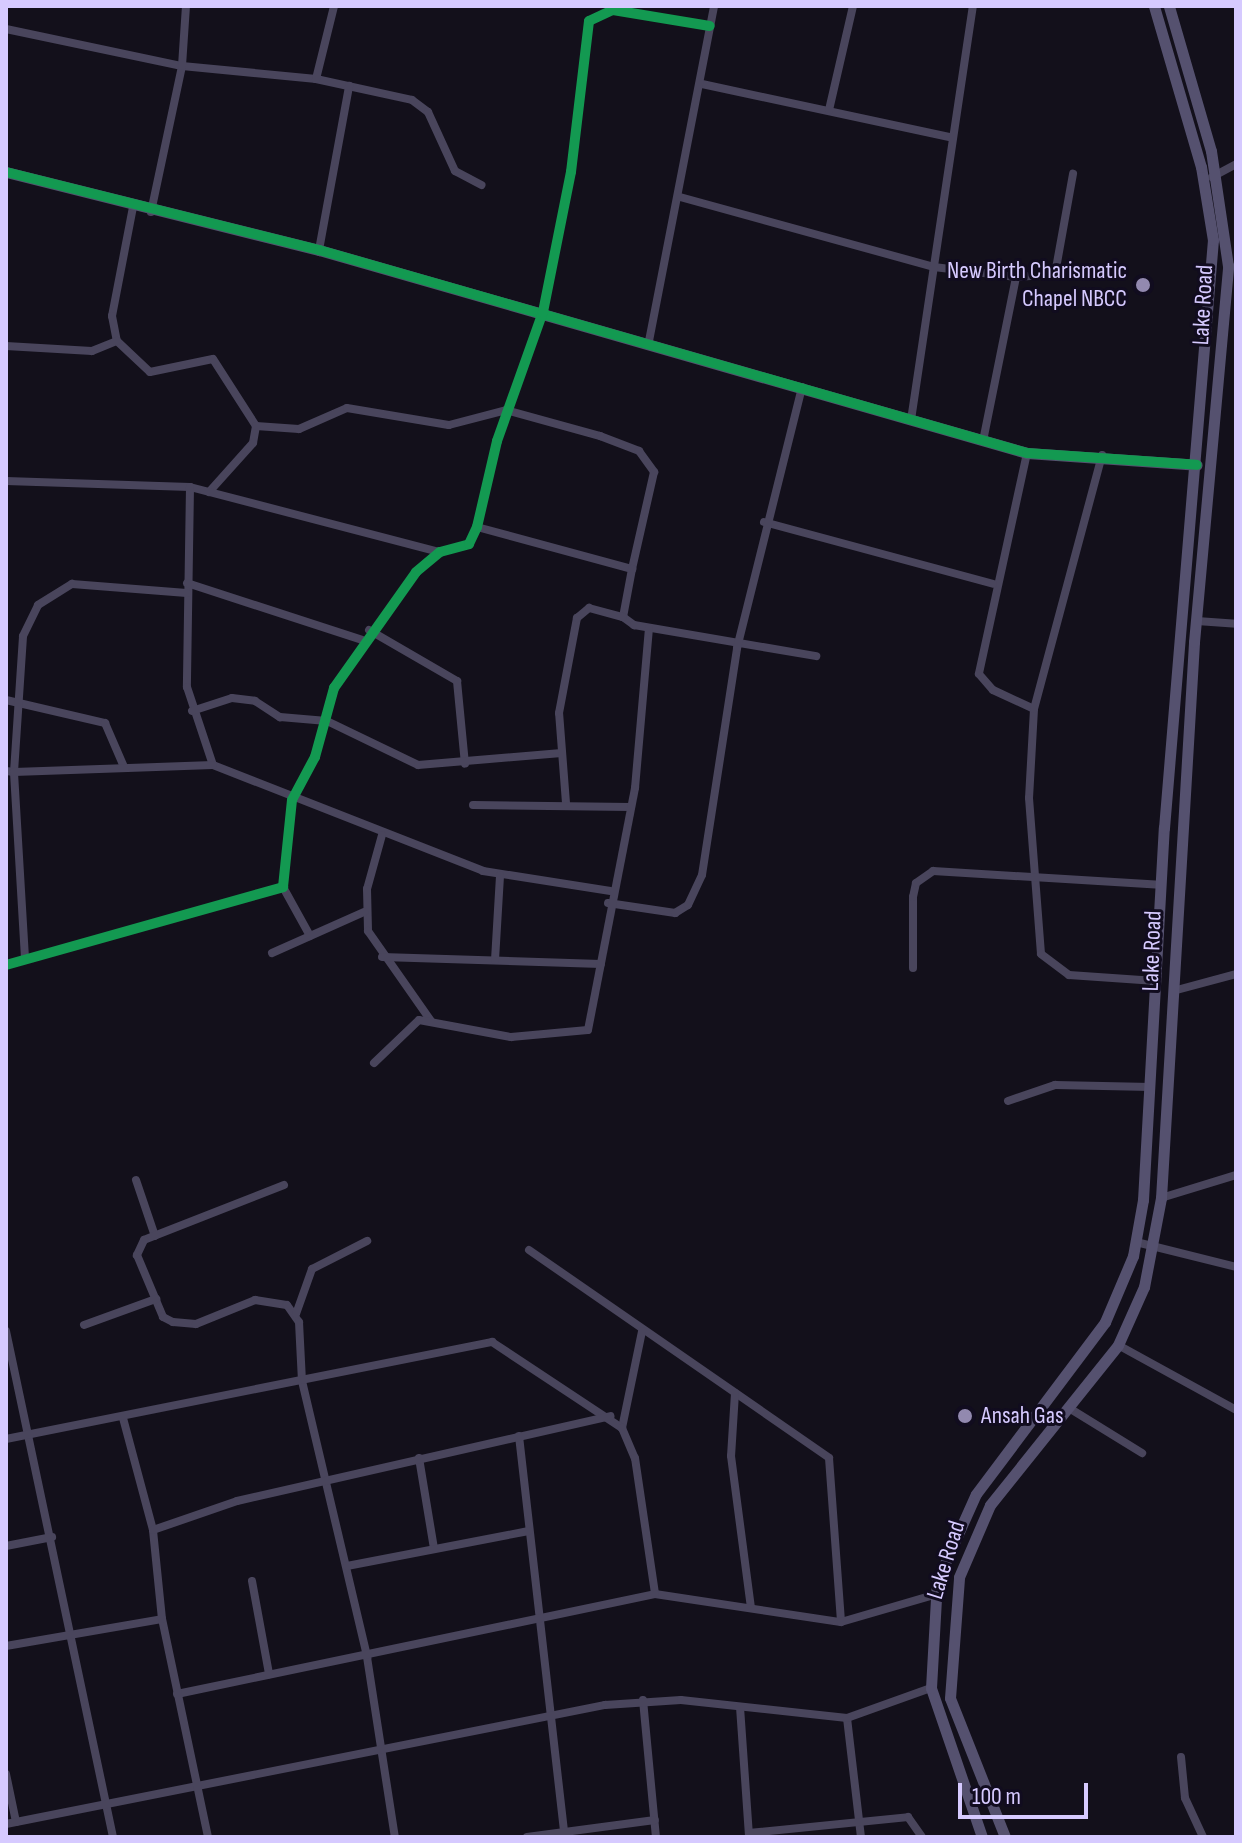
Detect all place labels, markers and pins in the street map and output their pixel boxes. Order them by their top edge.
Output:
place label: New Birth Charismatic Chapel NBCC [947,257,1127,313]
marker: New Birth Charismatic Chapel NBCC [1134,276,1152,294]
place label: Ansah Gas [981,1402,1064,1430]
marker: Ansah Gas [956,1407,974,1425]

